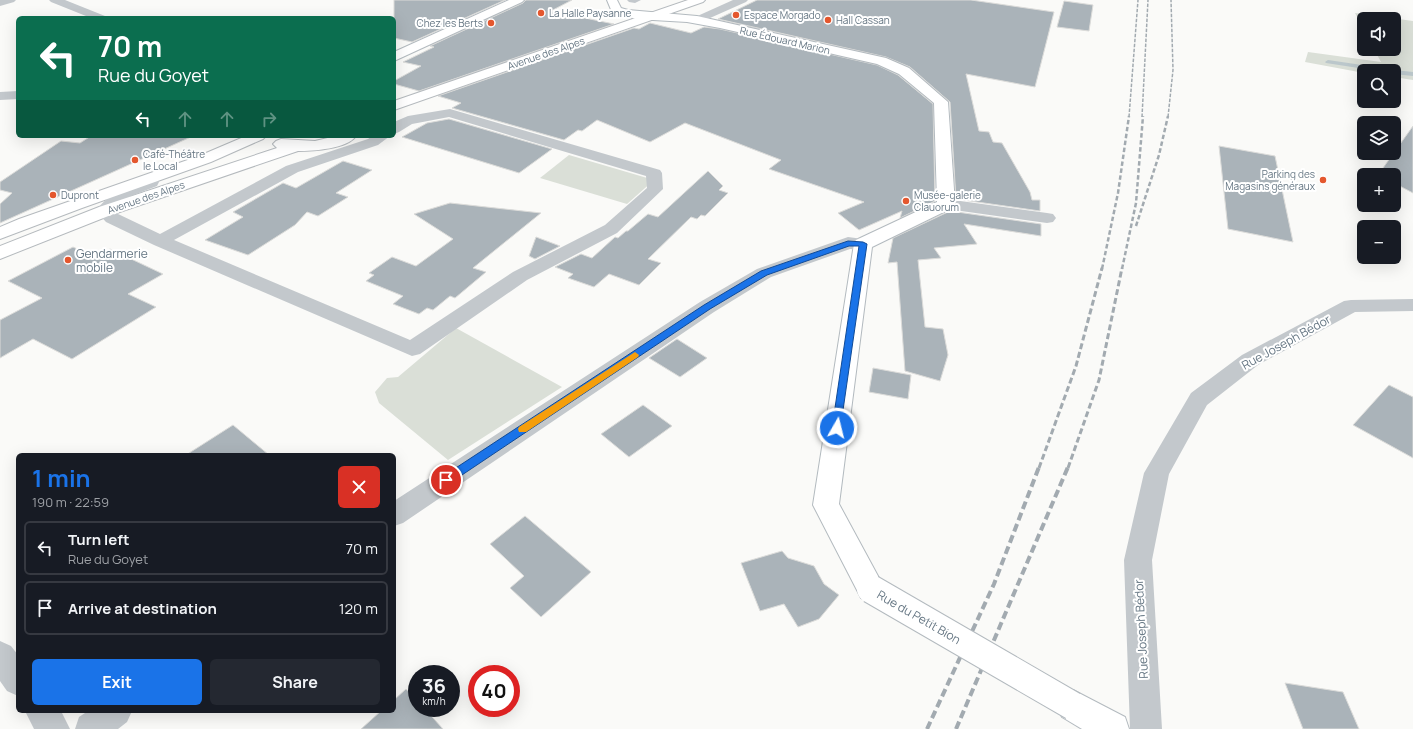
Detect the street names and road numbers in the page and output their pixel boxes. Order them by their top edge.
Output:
street label: Rue Édouard Marion [738,23,832,57]
street label: Avenue des Alpes [505,33,587,73]
street label: Avenue des Alpes [105,177,187,217]
street label: Rue Joseph Bédor [1238,310,1334,374]
street label: Rue Joseph Bédor [1130,578,1152,679]
street label: Rue du Petit Bion [874,586,964,648]

